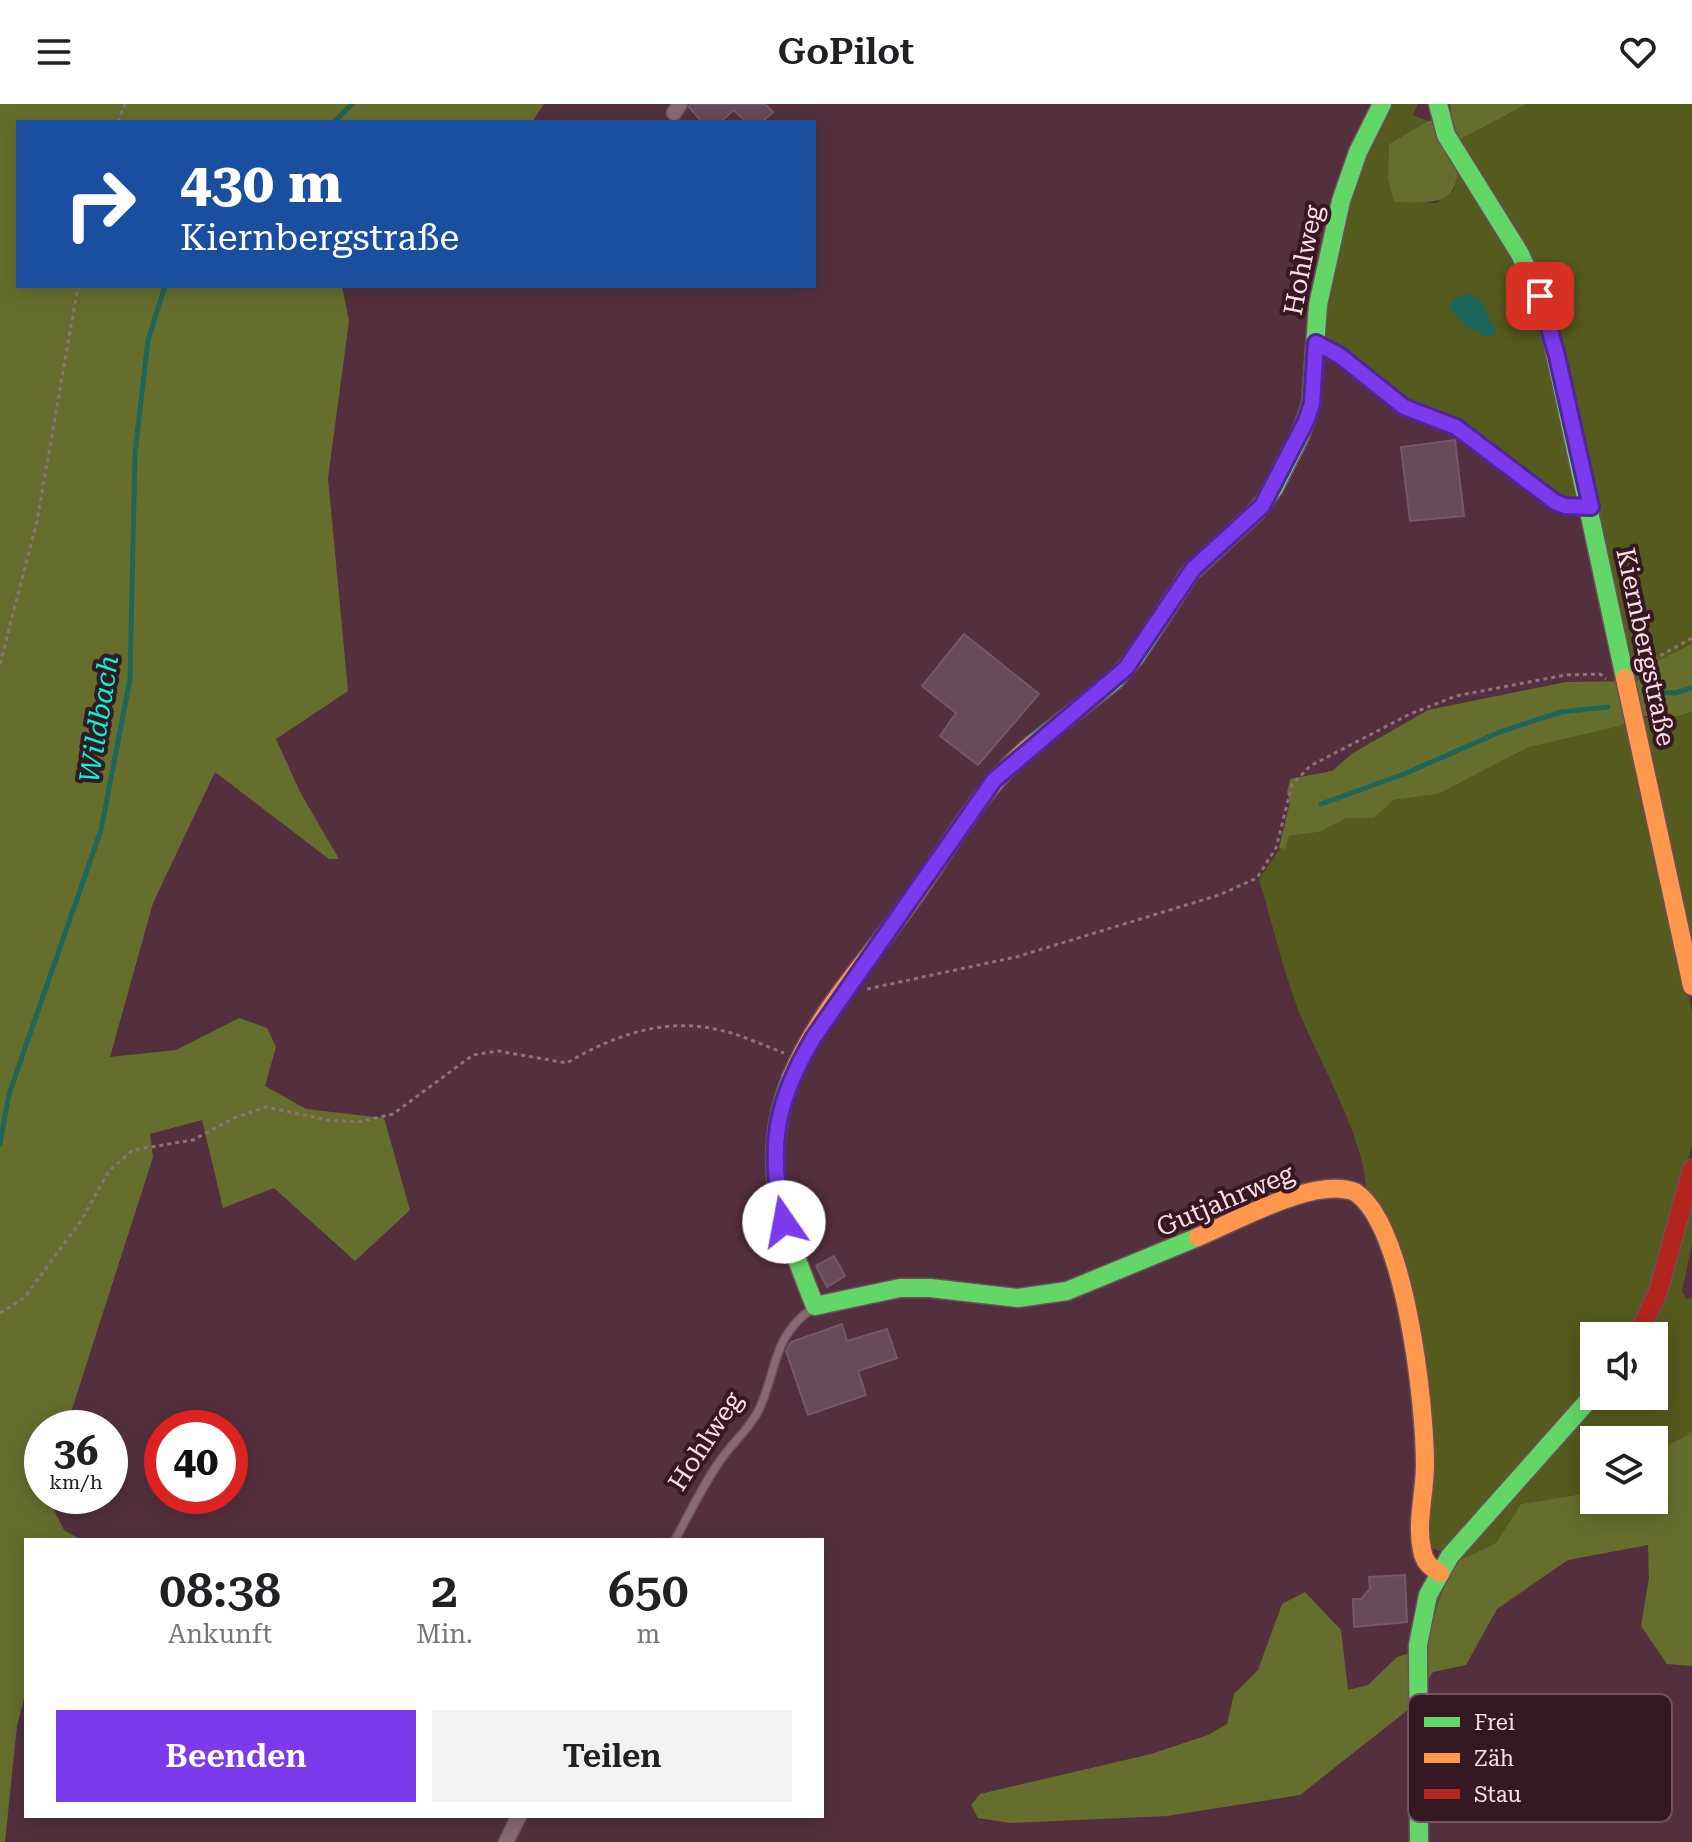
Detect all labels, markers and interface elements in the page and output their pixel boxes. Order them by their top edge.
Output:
icon: menu [32,30,76,74]
icon: heart [1616,30,1660,74]
text: GoPilot [778,31,914,73]
text: 430 m [180,150,342,216]
icon: right [48,152,152,256]
street label: Hohlweg [1278,202,1328,318]
text: Kiernbergstraße [180,217,459,259]
pin [1506,262,1574,330]
icon: arrive [1518,274,1562,318]
street label: Kiernbergstraße [1610,545,1682,749]
water label: Wildbach [73,653,125,785]
street label: Gutjahrweg [1152,1157,1298,1242]
position arrow [742,1180,826,1264]
map controls [1580,1322,1668,1514]
button: sound [1580,1322,1668,1410]
street label: Hohlweg [662,1386,748,1496]
speed limit sign: 40 [144,1410,248,1514]
button: layers [1580,1426,1668,1514]
text: 36 [54,1428,98,1475]
text: km/h [49,1470,103,1494]
text: 08:38 [159,1563,281,1619]
text: 2 [431,1563,458,1619]
text: 650 [608,1563,689,1619]
text: Ankunft [168,1619,272,1649]
text: Min. [416,1619,473,1649]
text: m [637,1619,660,1649]
legend [1408,1694,1672,1822]
button: Beenden [56,1710,416,1802]
button: Teilen [432,1710,792,1802]
text: Frei [1474,1710,1515,1735]
text: Zäh [1474,1746,1514,1771]
text: Stau [1474,1782,1522,1807]

